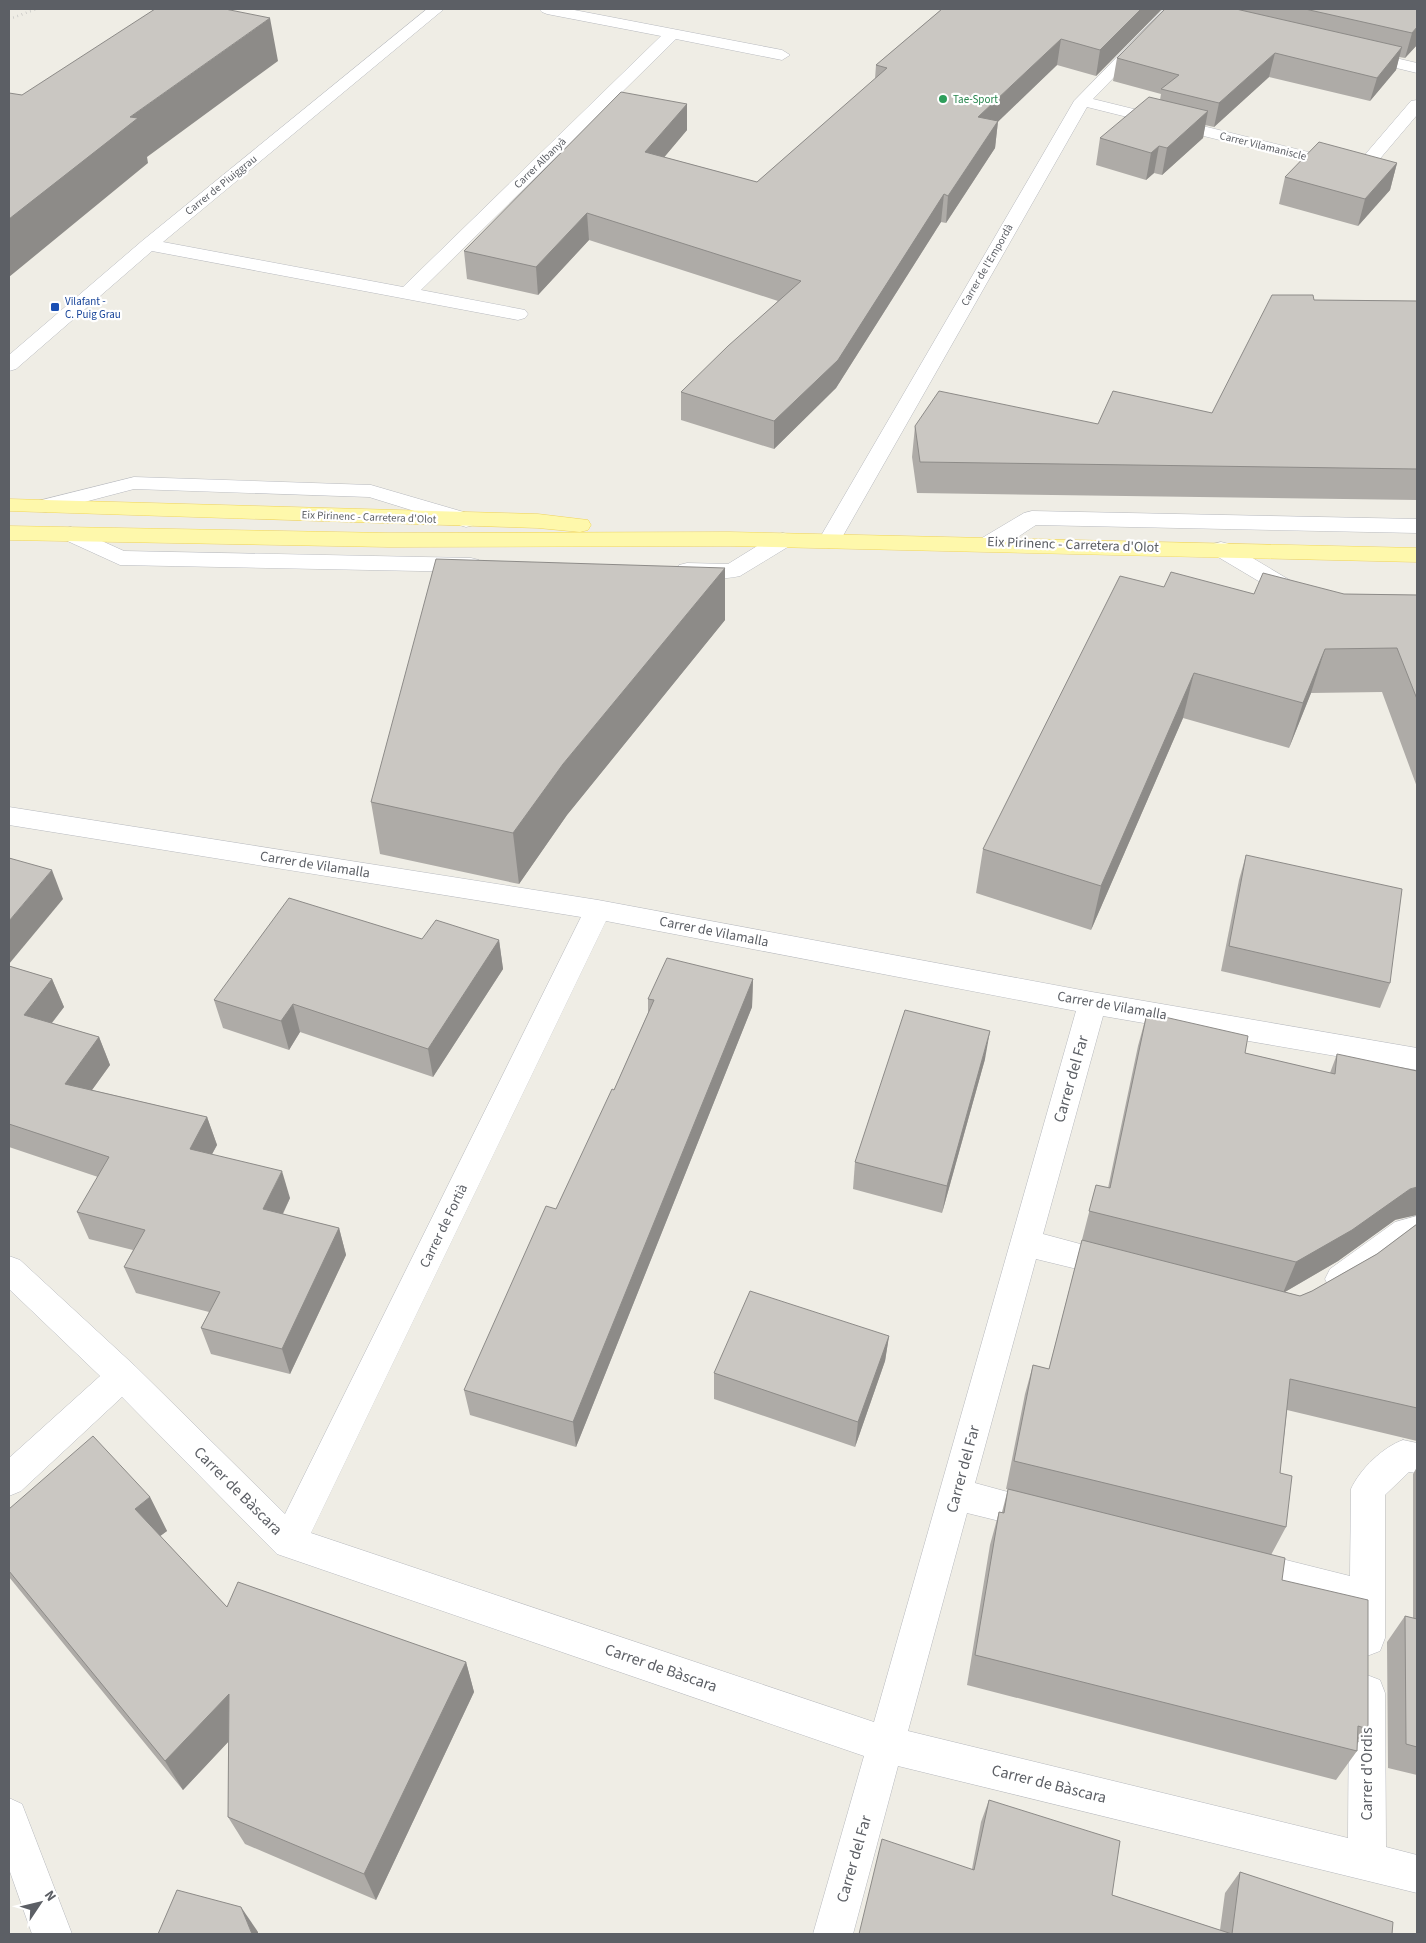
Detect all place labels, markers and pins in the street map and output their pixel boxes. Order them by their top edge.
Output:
place label: Tae-Sport [953,92,998,107]
marker: Tae-Sport [937,93,949,105]
place label: Vilafant - C. Puig Grau [65,294,121,322]
marker: Vilafant - C. Puig Grau [49,301,61,313]

